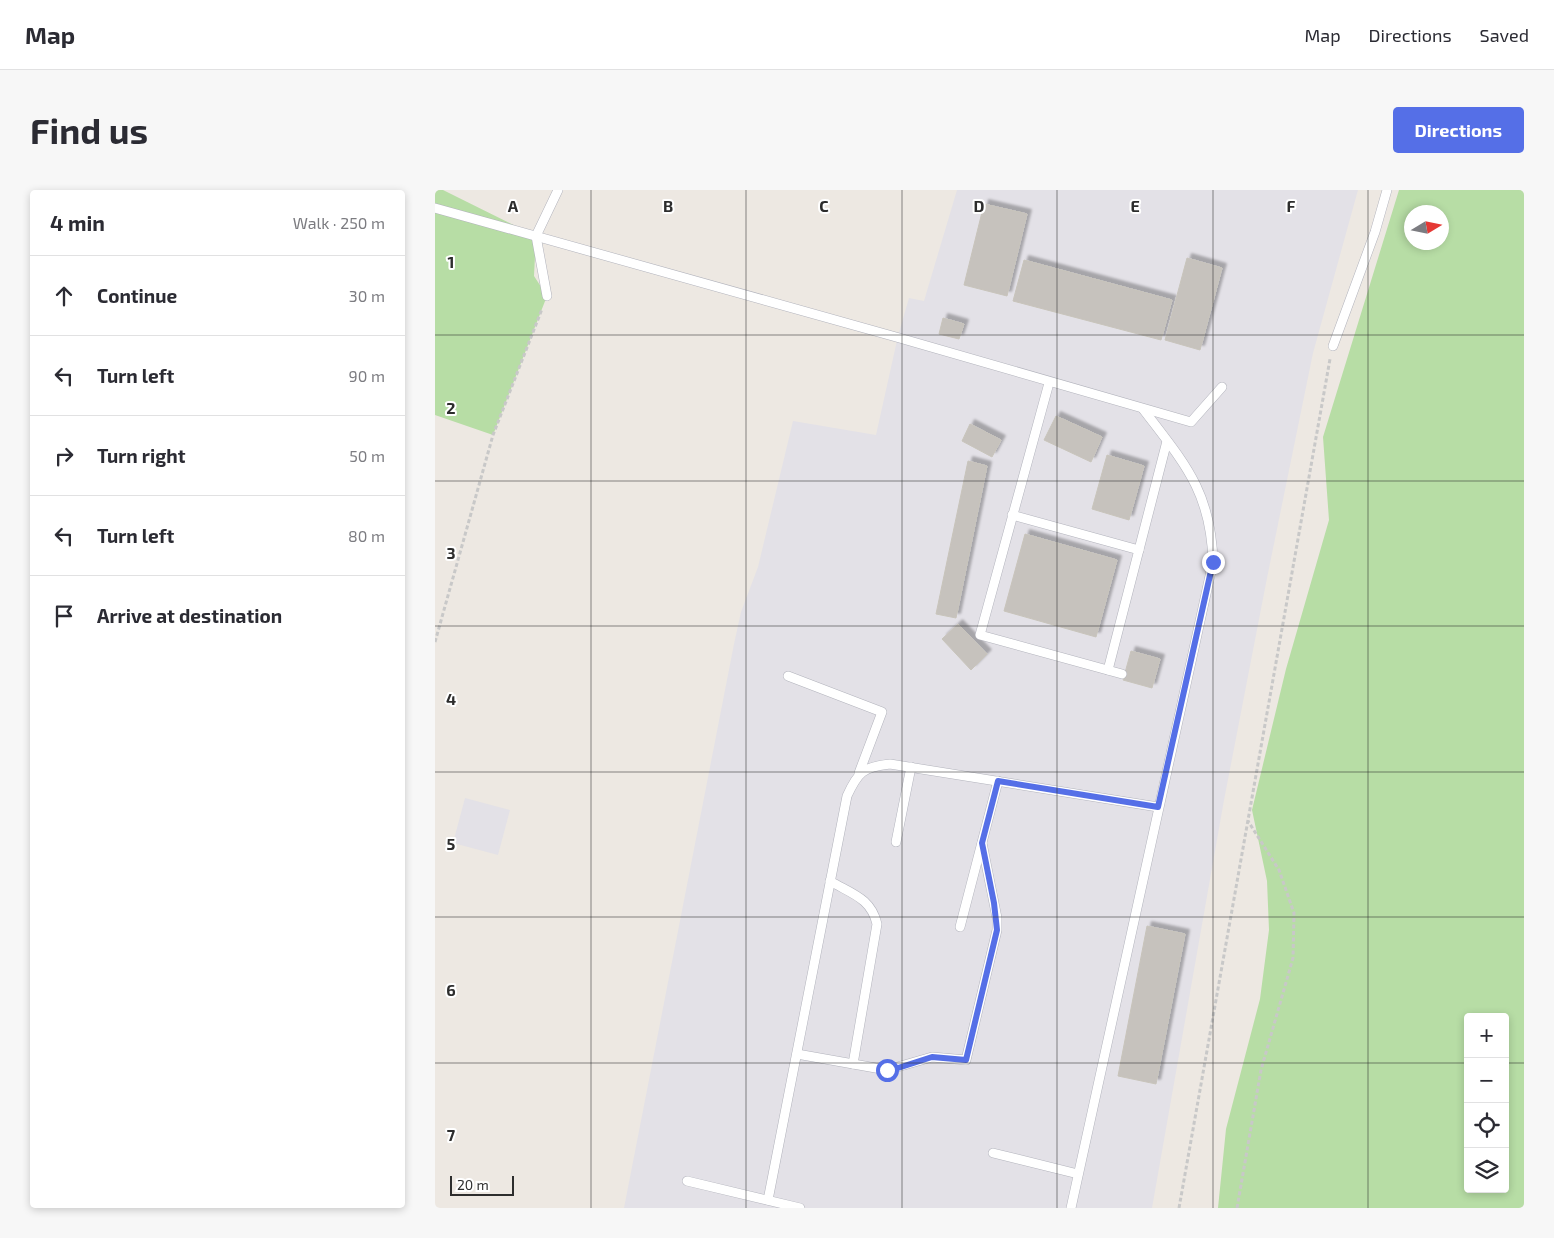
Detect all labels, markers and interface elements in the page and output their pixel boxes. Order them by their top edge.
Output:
text: Map [25,20,75,49]
text: Map [1304,24,1341,46]
text: Directions [1369,24,1452,46]
text: Saved [1480,24,1529,46]
button: Directions [1393,107,1524,153]
text: Find us [30,109,148,151]
text: A [508,196,519,215]
text: B [663,196,673,215]
text: C [819,196,829,215]
text: D [974,196,985,215]
text: E [1130,196,1140,215]
text: F [1287,196,1296,215]
north arrow [1404,205,1449,250]
text: 4 min [50,210,105,235]
text: Walk · 250 m [293,213,385,232]
text: 1 [448,252,454,271]
icon: ahead [50,282,78,310]
text: Continue [97,284,177,307]
text: 30 m [349,286,385,305]
icon: left [50,362,78,390]
text: Turn left [97,364,174,387]
text: 90 m [349,366,385,385]
text: 2 [446,398,456,417]
icon: right [50,442,78,470]
text: Turn right [97,444,185,467]
text: 50 m [349,446,385,465]
icon: left [50,522,78,550]
text: Turn left [97,524,174,547]
text: 80 m [348,526,385,545]
text: 3 [446,543,456,562]
route end [1202,551,1225,574]
icon: arrive [50,602,78,630]
text: Arrive at destination [97,604,282,627]
text: 4 [446,689,456,708]
text: 5 [447,834,456,853]
text: 6 [446,980,456,999]
map controls [1464,1013,1509,1193]
button: + [1464,1013,1509,1058]
button: − [1464,1058,1509,1103]
route start [876,1059,899,1082]
button: locate [1464,1103,1509,1148]
text: 7 [447,1125,456,1144]
button: layers [1464,1148,1509,1193]
scale bar [450,1173,514,1196]
text: 20 m [457,1176,489,1193]

